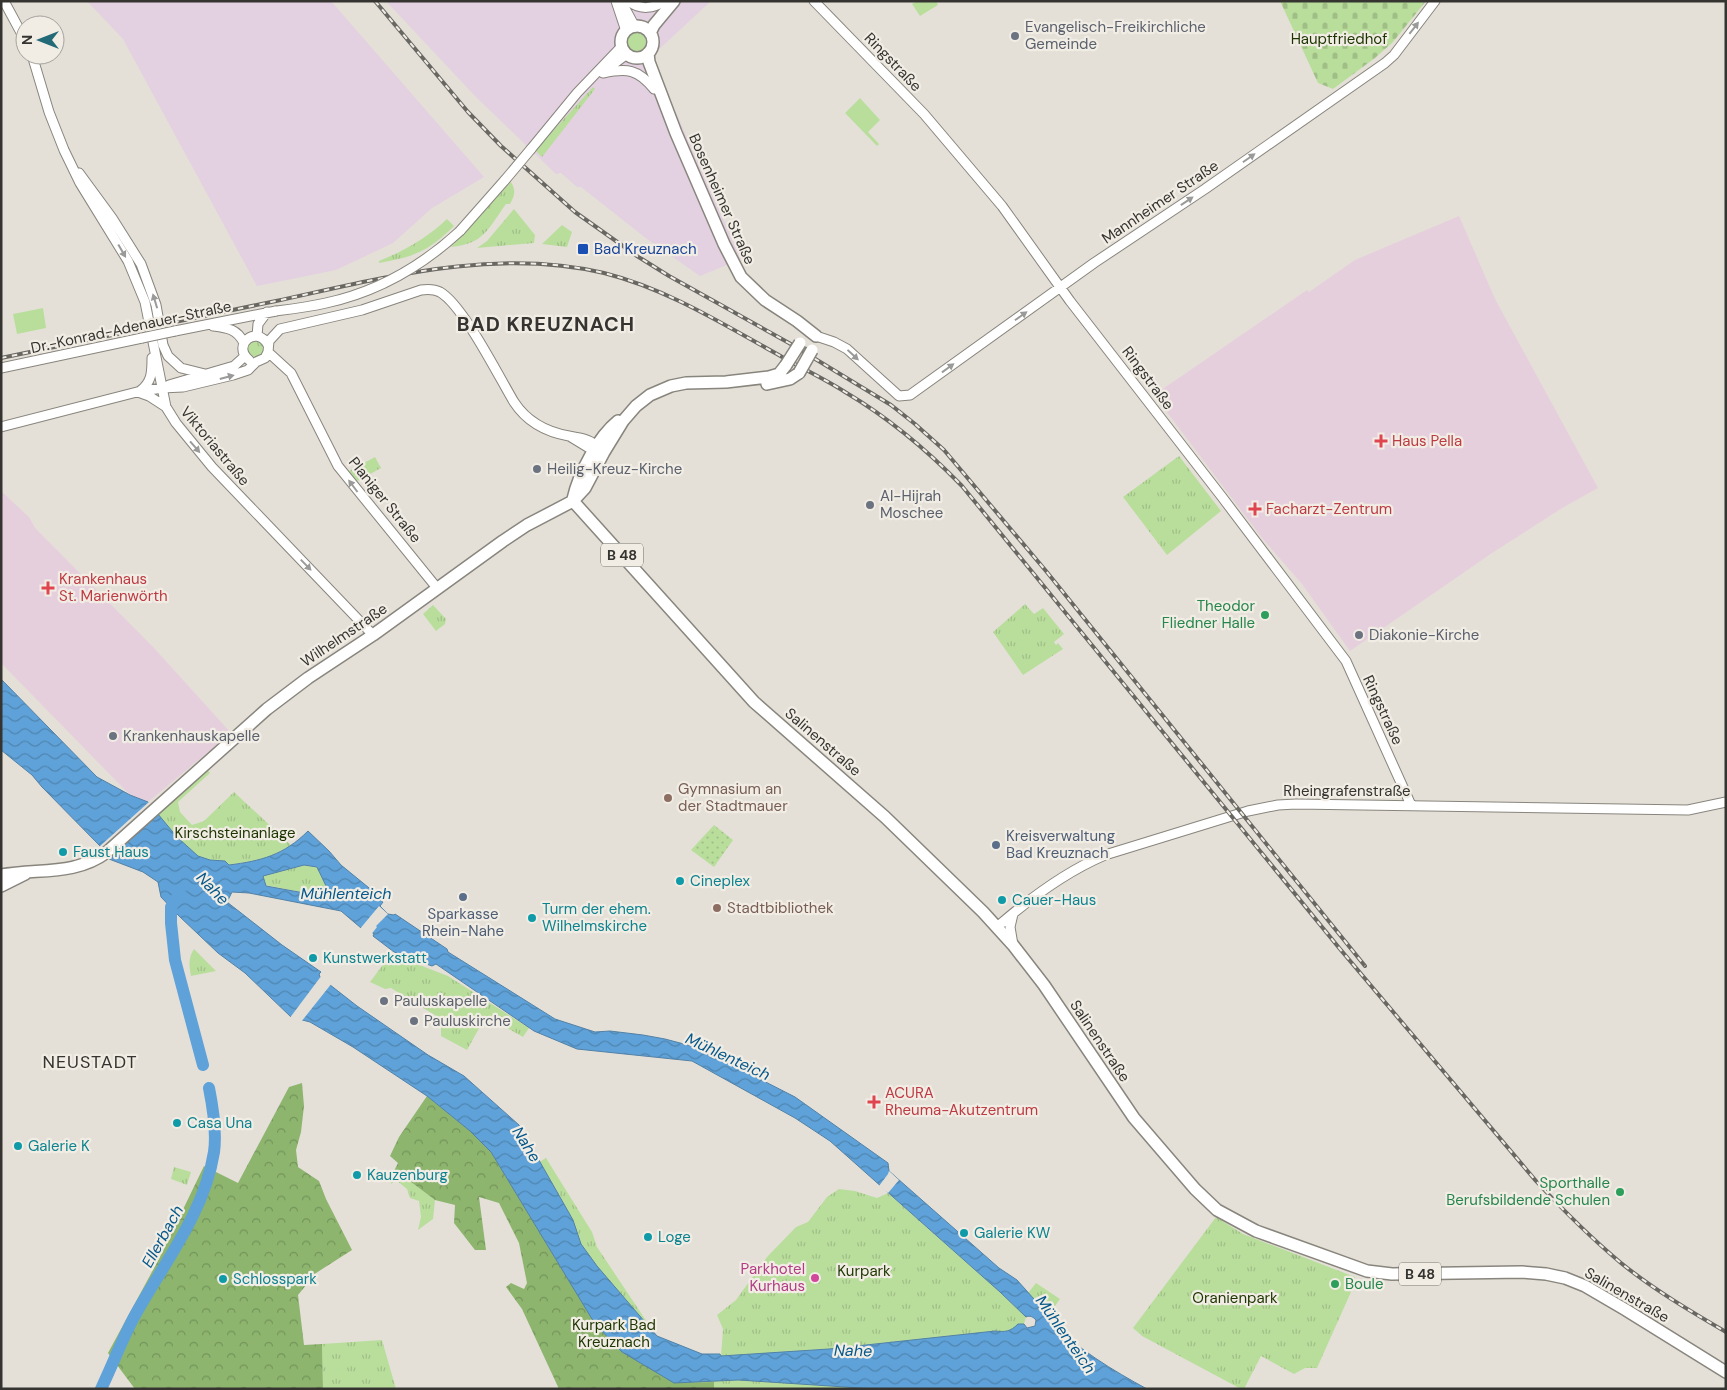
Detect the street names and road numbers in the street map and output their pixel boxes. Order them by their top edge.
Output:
street label: Ringstraße [860,28,926,96]
street label: Bosenheimer Straße [684,130,760,268]
street label: Mannheimer Straße [1098,155,1222,249]
street label: Dr.-Konrad-Adenauer-Straße [29,296,233,358]
street label: Ringstraße [1118,342,1178,414]
street label: Viktoriastraße [176,402,254,490]
street label: Planiger Straße [344,453,426,547]
road number: B 48 [601,544,643,566]
street label: Wilhelmstraße [297,599,391,671]
street label: Ringstraße [1358,672,1408,748]
street label: Salinenstraße [781,703,865,781]
street label: Rheingrafenstraße [1283,781,1411,801]
street label: Salinenstraße [1065,996,1135,1086]
road number: B 48 [1399,1262,1441,1286]
street label: Salinenstraße [1581,1263,1673,1327]

